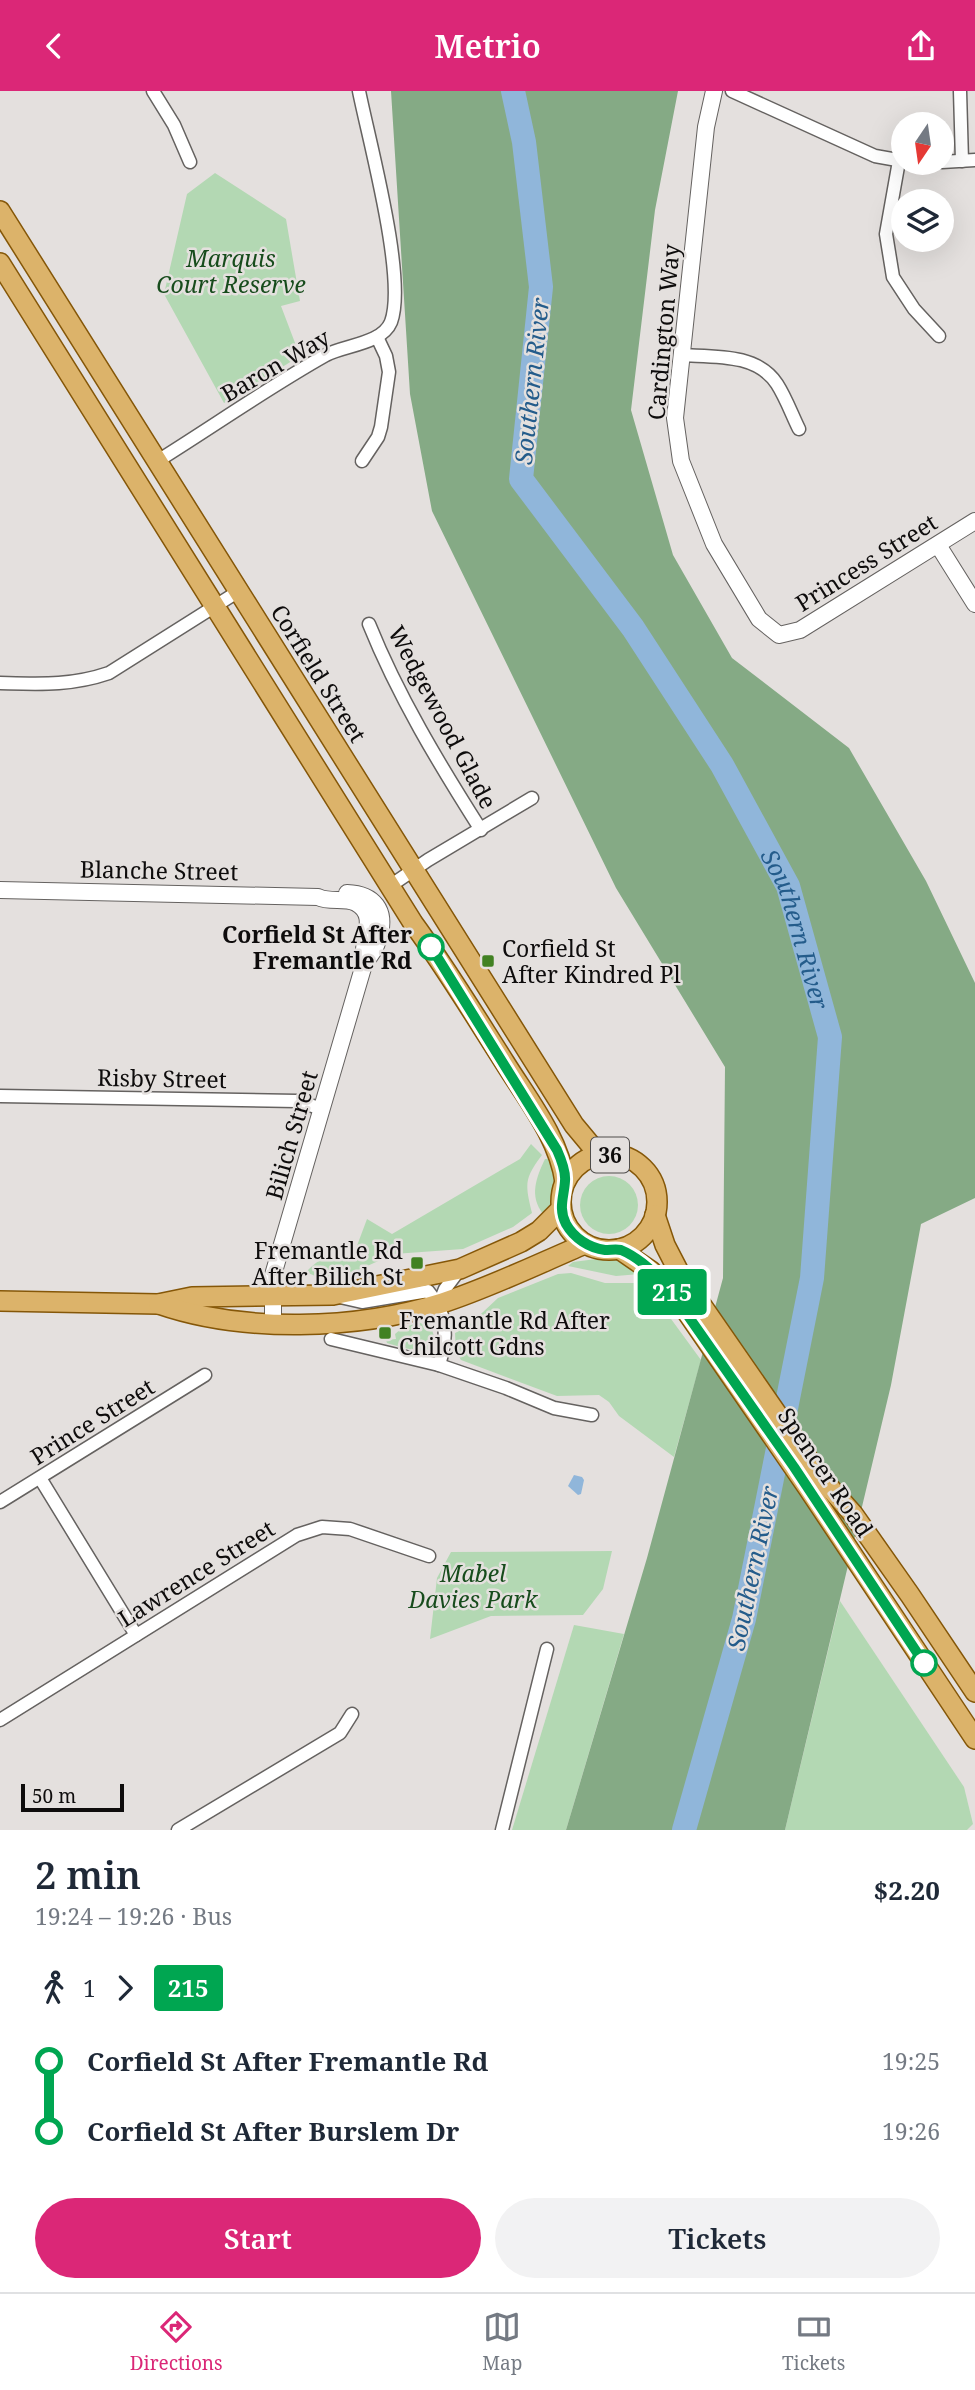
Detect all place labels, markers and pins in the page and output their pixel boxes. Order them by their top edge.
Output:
place label: Corfield St After Fremantle Rd [222,918,412,976]
place label: Corfield St After Kindred Pl [502,932,681,990]
marker: Corfield St After Fremantle Rd [418,934,444,960]
marker: Corfield St After Kindred Pl [480,953,496,969]
place label: Fremantle Rd After Bilich St [252,1234,403,1292]
marker: Fremantle Rd After Bilich St [409,1255,425,1271]
place label: Fremantle Rd After Chilcott Gdns [399,1304,610,1362]
marker: Fremantle Rd After Chilcott Gdns [377,1325,393,1341]
unlabelled marker [911,1650,937,1676]

